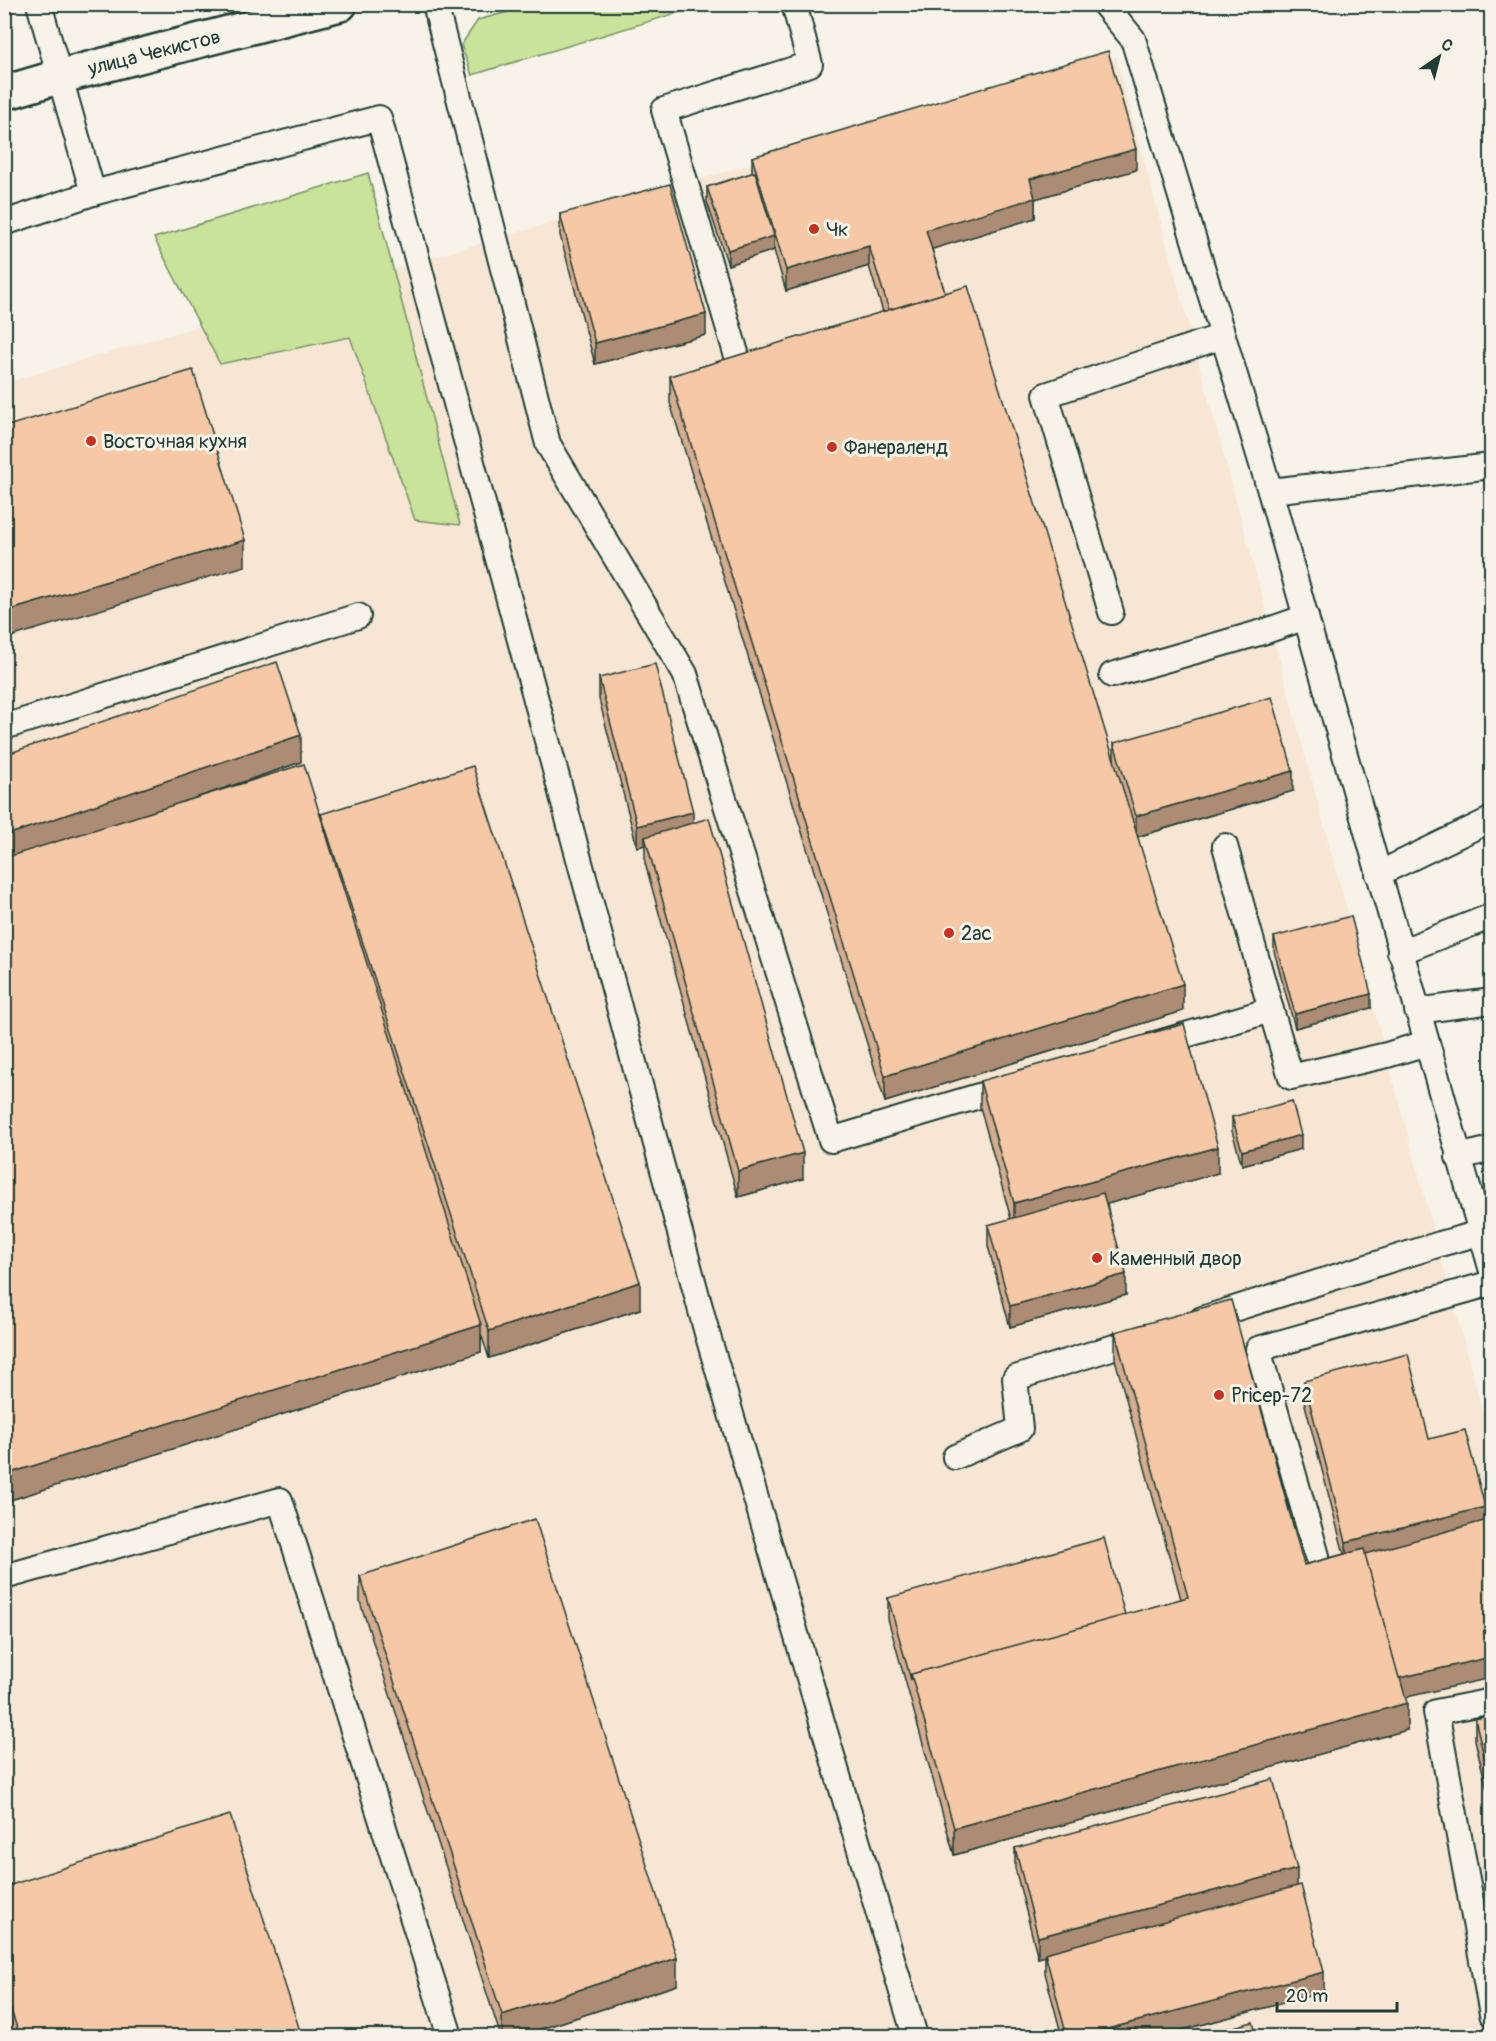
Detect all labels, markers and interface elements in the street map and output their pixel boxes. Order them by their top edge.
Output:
street label: улица Чекистов [84,24,223,81]
north arrow [1409,27,1469,87]
text: С [1437,35,1457,57]
place label: Чк [826,217,848,242]
marker: Чк [807,222,821,236]
place label: Восточная кухня [103,429,247,454]
marker: Восточная кухня [84,434,98,448]
place label: Фанераленд [844,435,948,460]
marker: Фанераленд [825,440,839,454]
place label: 2ас [961,921,992,946]
marker: 2ас [942,926,956,940]
place label: Каменный двор [1109,1246,1242,1271]
marker: Каменный двор [1090,1251,1104,1265]
place label: Pricep-72 [1231,1383,1312,1408]
marker: Pricep-72 [1212,1388,1226,1402]
scale bar [1277,1975,1397,2013]
text: 20 m [1286,1985,1328,2008]

